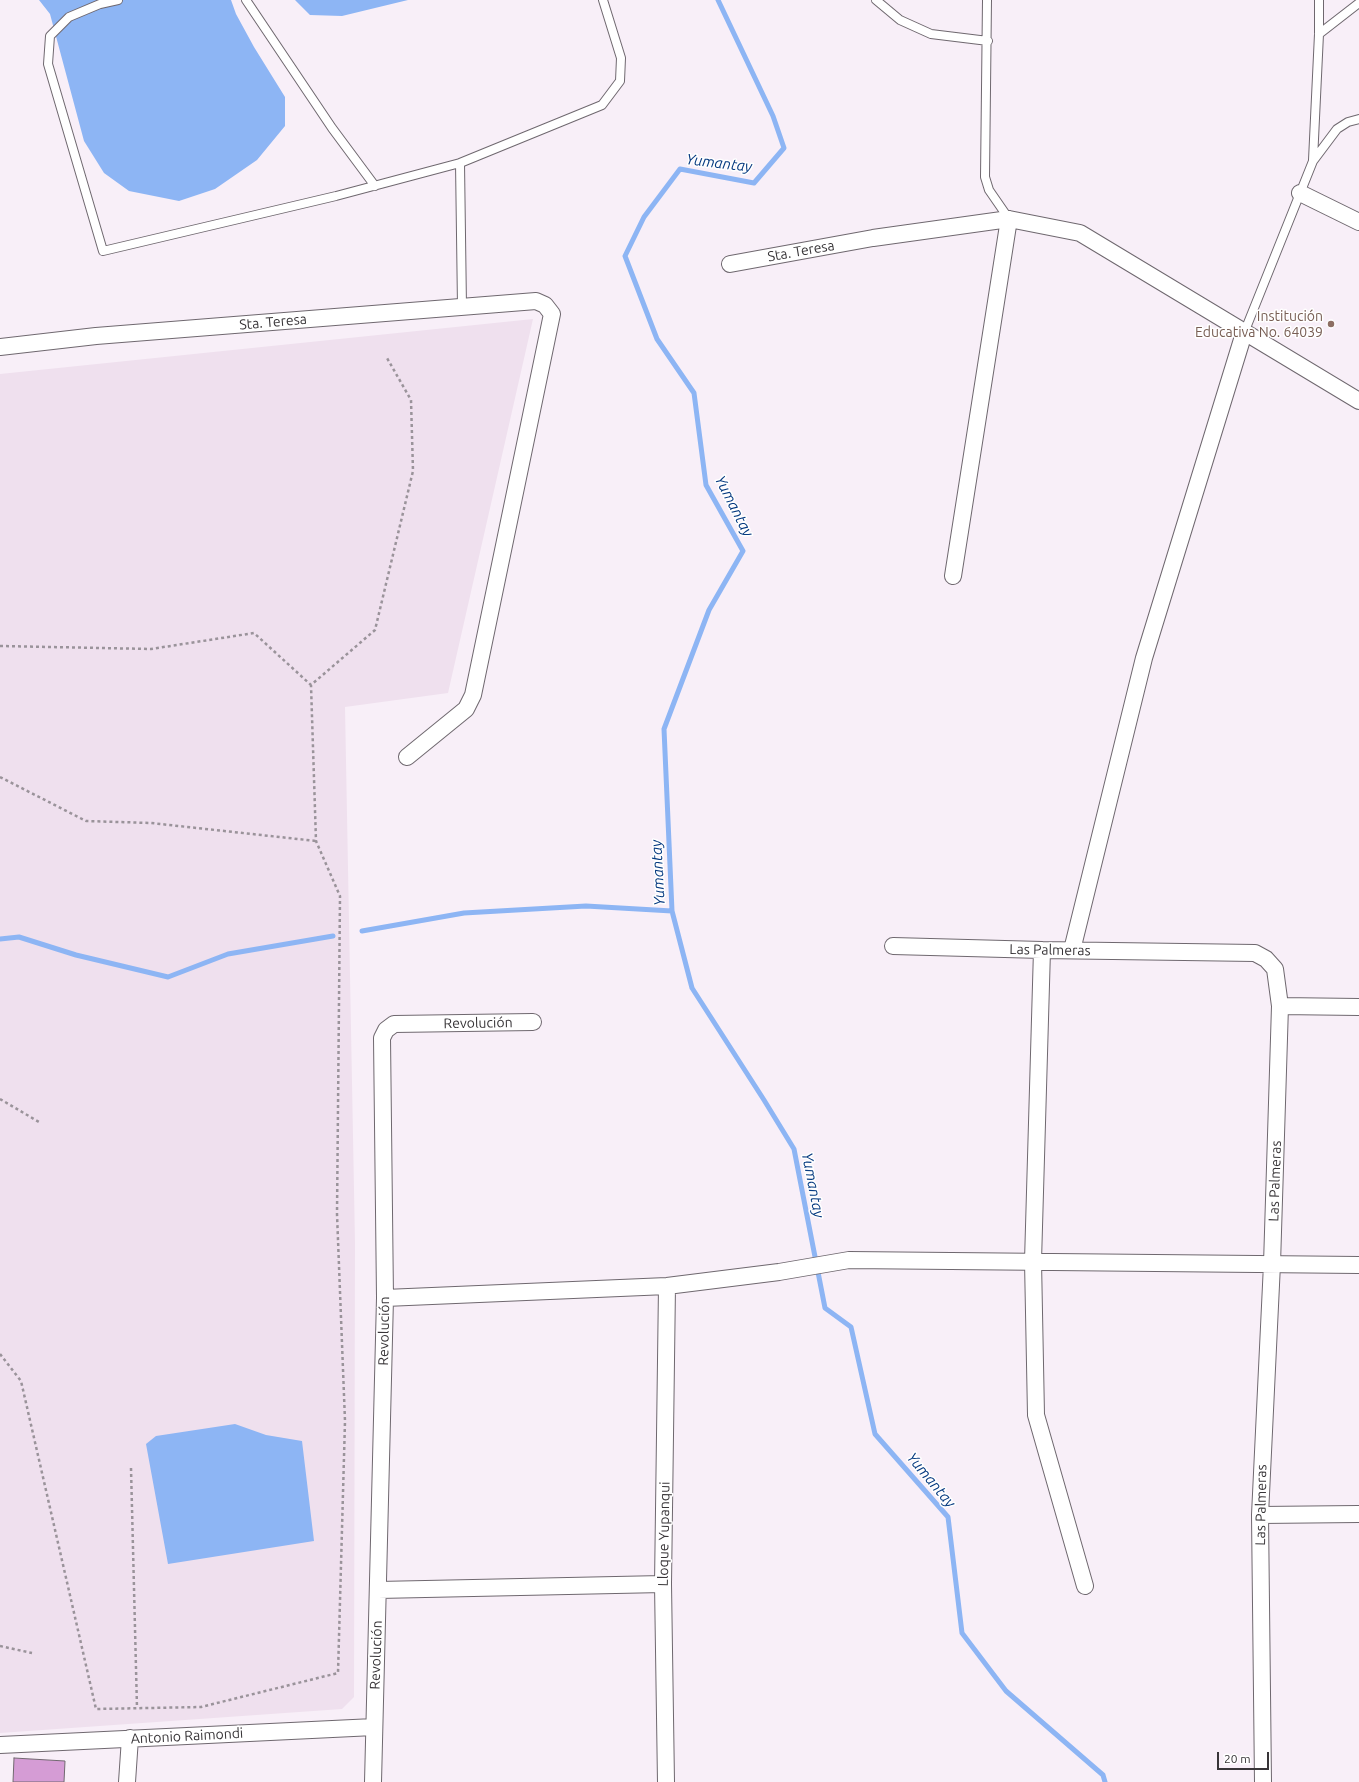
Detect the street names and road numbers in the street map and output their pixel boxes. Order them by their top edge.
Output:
street label: Sta. Teresa [766,237,836,265]
street label: Sta. Teresa [239,311,307,333]
street label: Las Palmeras [1009,941,1091,959]
street label: Revolución [443,1014,513,1032]
street label: Las Palmeras [1265,1140,1285,1222]
street label: Revolución [375,1296,393,1366]
street label: Las Palmeras [1252,1464,1270,1546]
street label: Lloque Yupanqui [655,1481,673,1587]
street label: Revolución [366,1620,386,1690]
street label: Antonio Raimondi [130,1725,244,1747]

